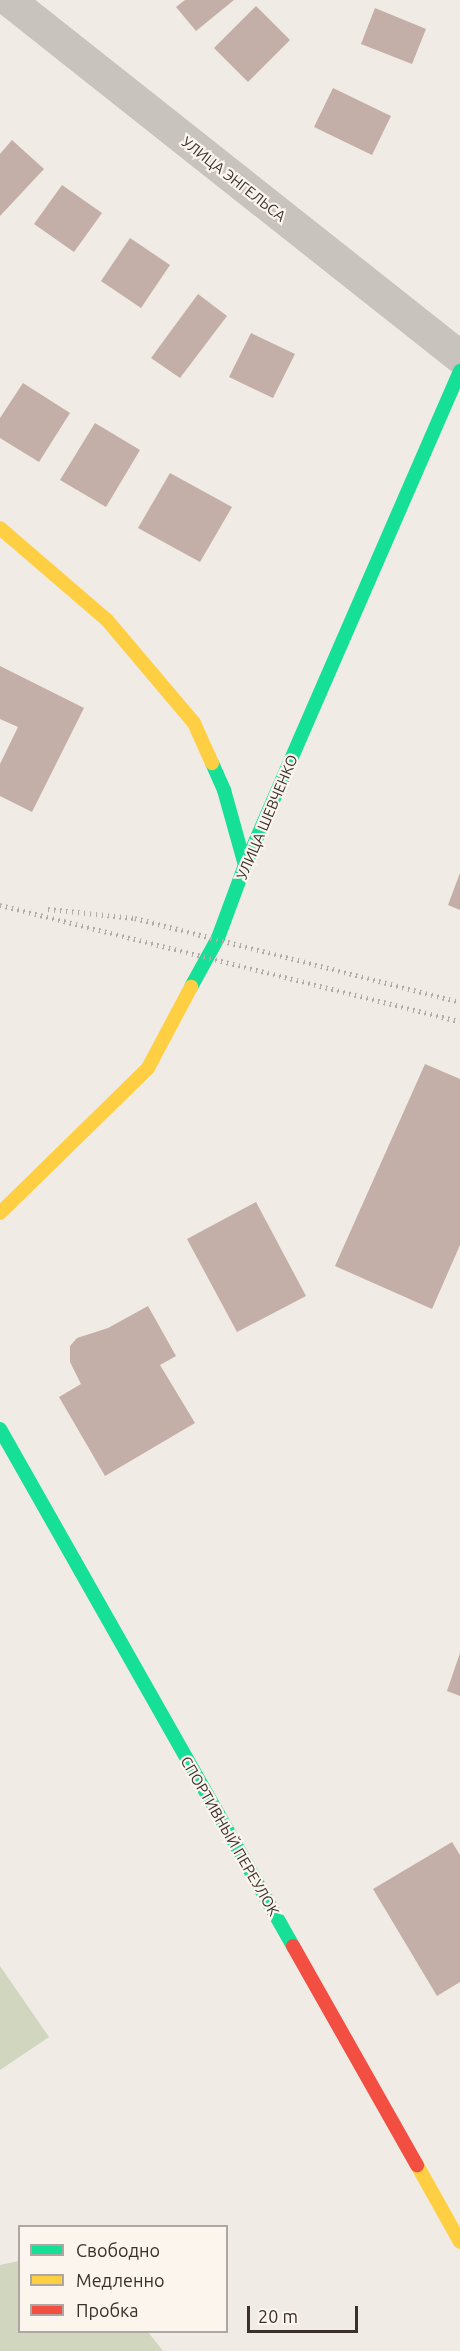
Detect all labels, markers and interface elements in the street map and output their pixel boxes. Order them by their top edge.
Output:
street label: УЛИЦА ЭНГЕЛЬСА [178,133,290,225]
street label: УЛИЦА ШЕВЧЕНКО [233,752,301,882]
street label: СПОРТИВНЫЙ ПЕРЕУЛОК [177,1753,283,1919]
legend [18,2225,228,2333]
text: Свободно [76,2240,160,2260]
text: Медленно [76,2270,165,2290]
scale bar [250,2294,361,2332]
text: Пробка [76,2300,139,2320]
text: 20 m [258,2306,298,2326]

